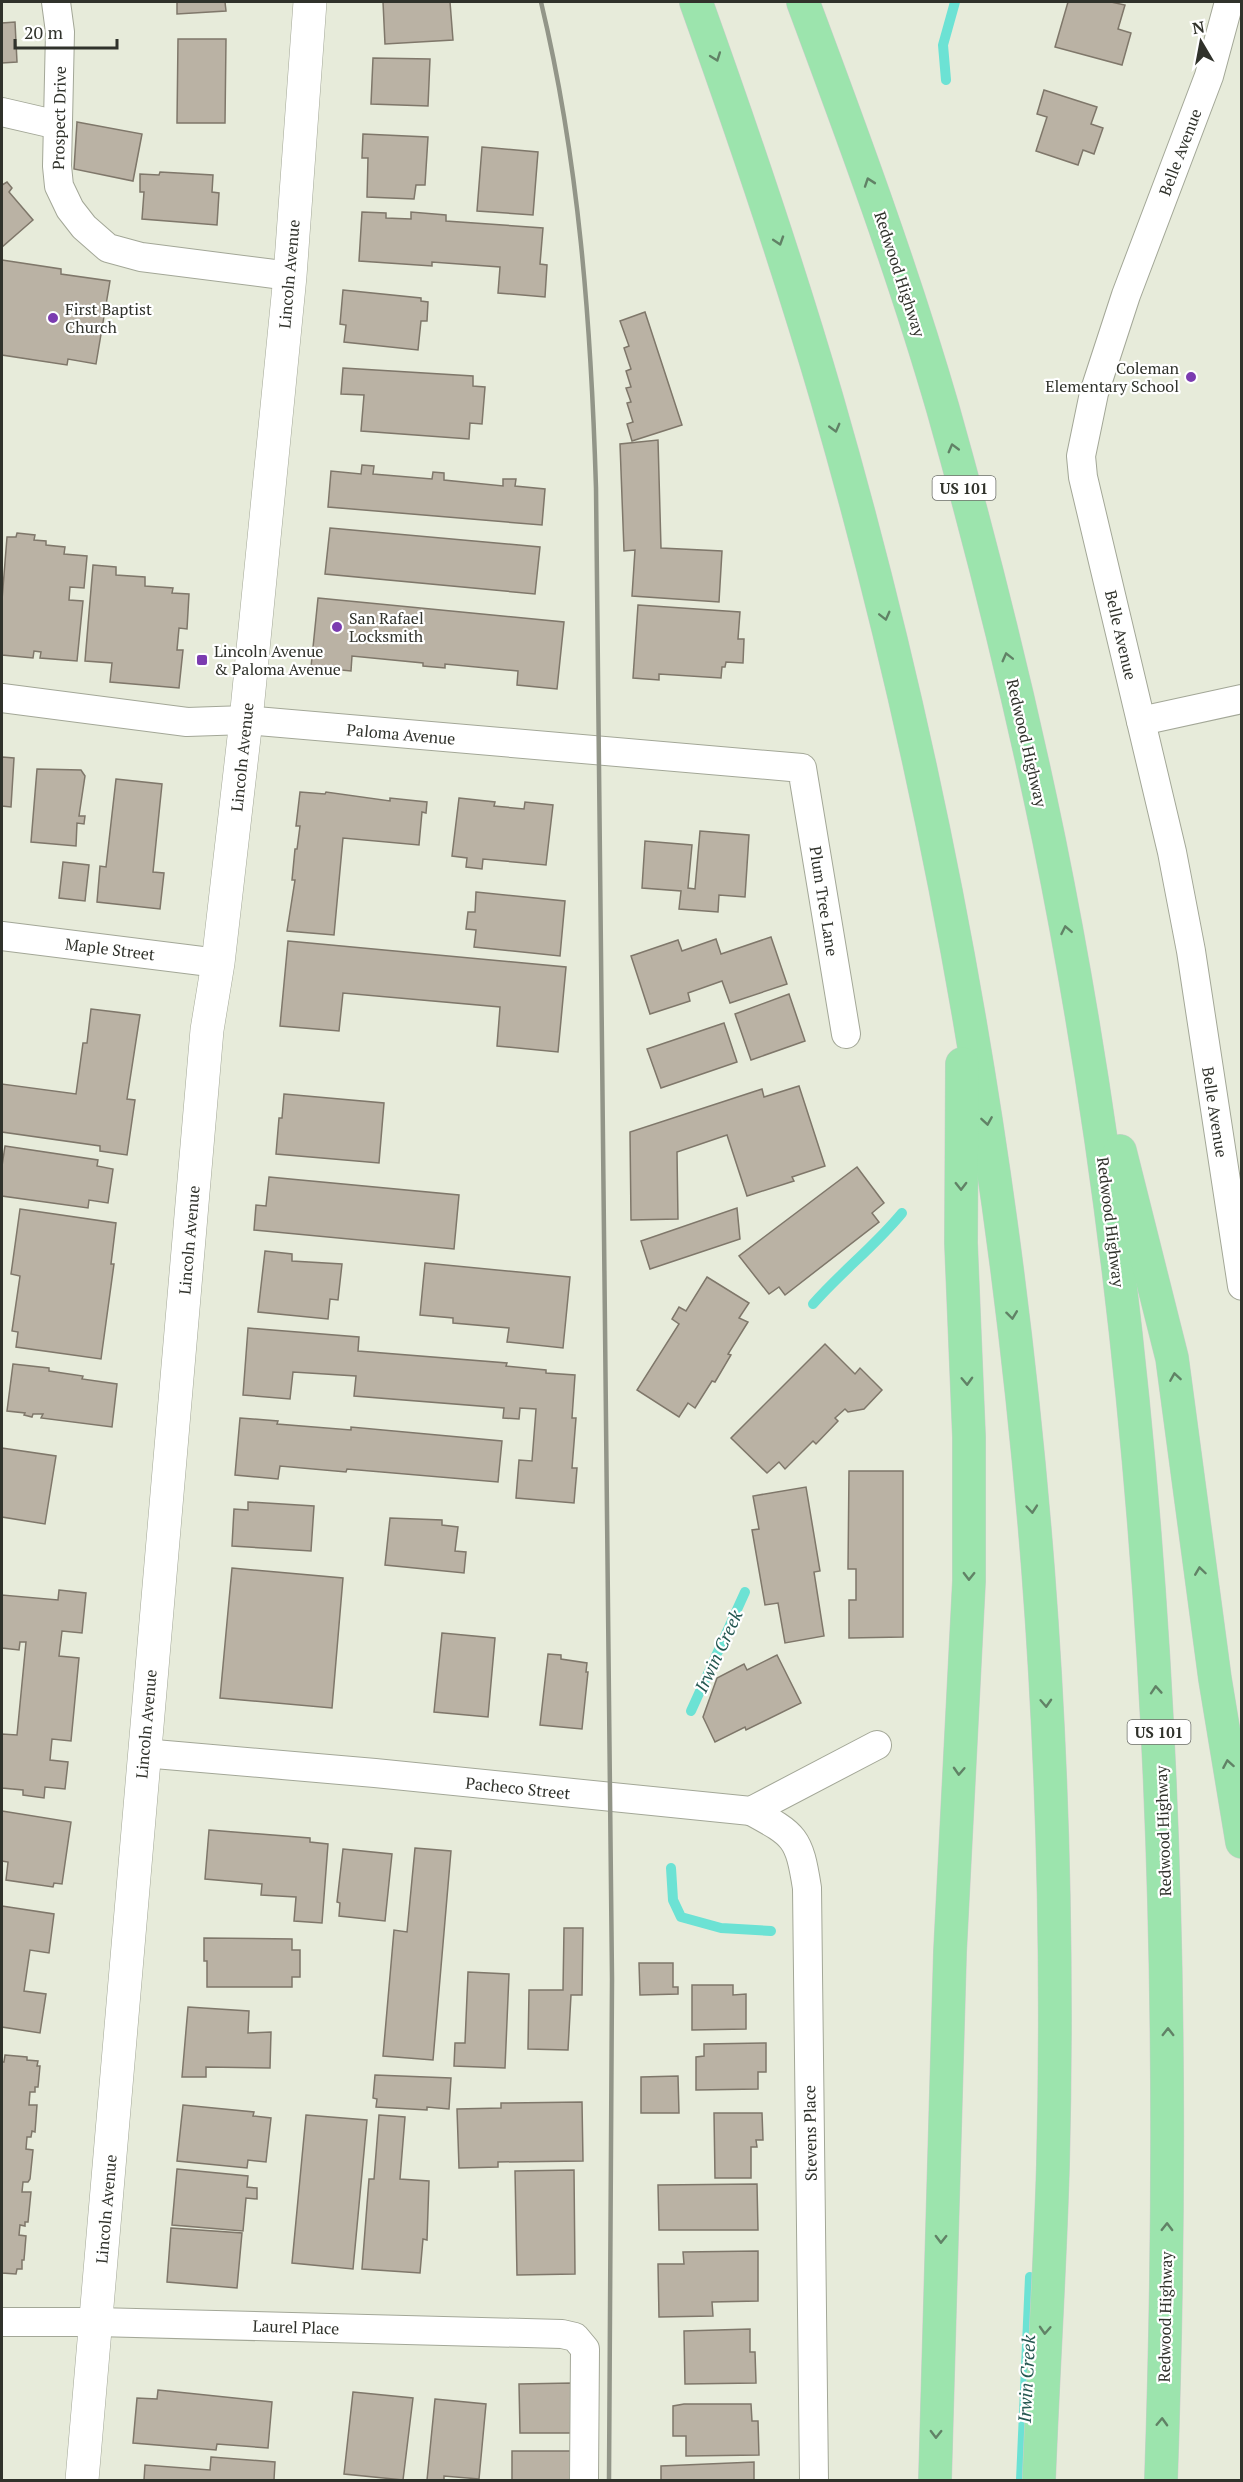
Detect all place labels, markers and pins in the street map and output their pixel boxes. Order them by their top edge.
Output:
place label: First Baptist Church [65,298,152,338]
marker: First Baptist Church [46,311,60,325]
place label: Coleman Elementary School [1045,357,1179,397]
marker: Coleman Elementary School [1184,370,1198,384]
place label: San Rafael Locksmith [349,607,424,647]
marker: San Rafael Locksmith [330,620,344,634]
place label: Lincoln Avenue & Paloma Avenue [214,640,341,680]
marker: Lincoln Avenue & Paloma Avenue [195,653,209,667]

